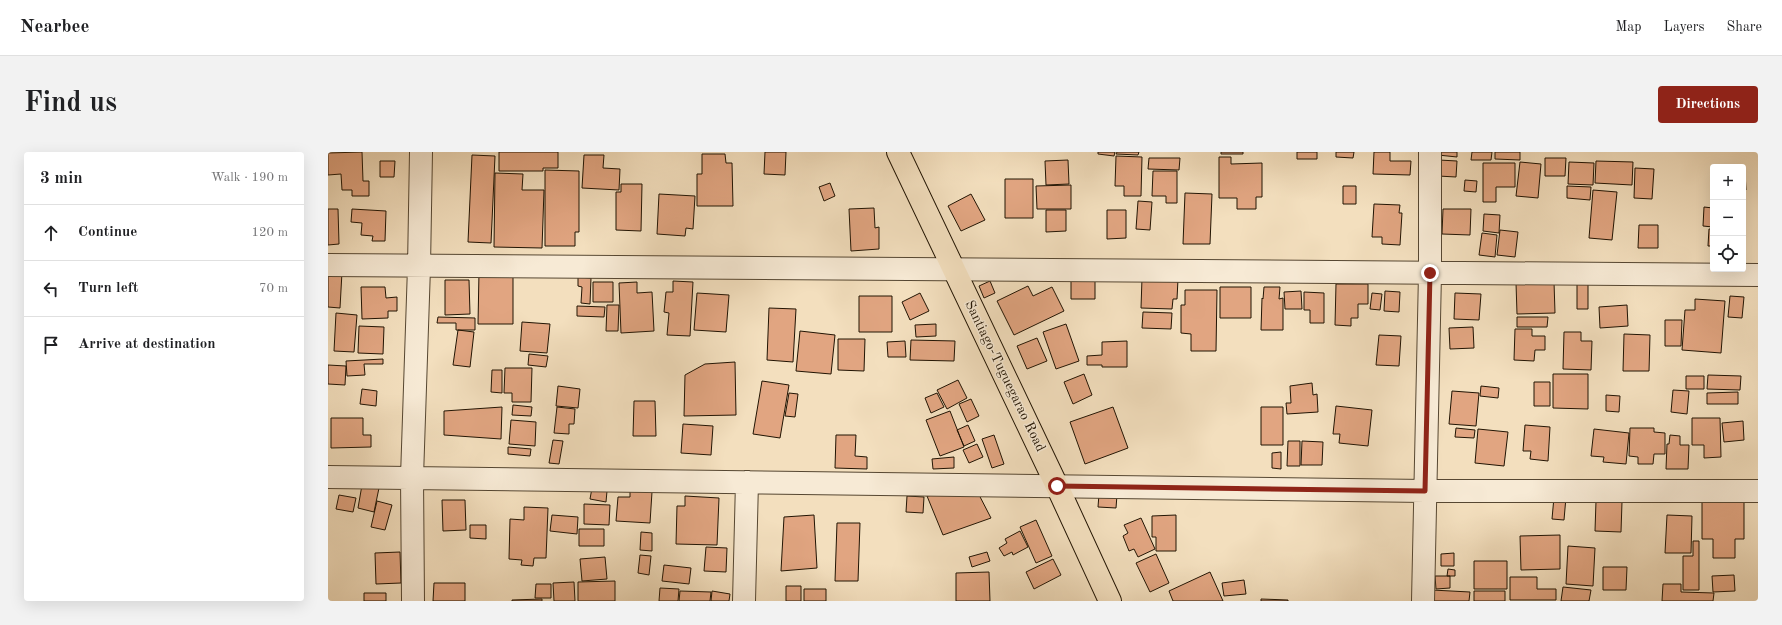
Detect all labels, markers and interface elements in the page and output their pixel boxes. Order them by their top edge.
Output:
text: Nearbee [20,18,89,37]
text: Map [1616,20,1642,34]
text: Layers [1664,20,1705,34]
text: Share [1727,20,1762,34]
button: Directions [1658,86,1758,123]
text: Find us [24,90,117,118]
map controls [1710,164,1746,272]
button: + [1710,164,1746,200]
text: 3 min [40,170,83,187]
text: Walk · 190 m [211,171,288,184]
button: − [1710,200,1746,236]
icon: ahead [40,222,62,244]
text: Continue [78,225,137,240]
text: 120 m [251,226,288,239]
button: locate [1710,236,1746,272]
route end [1421,264,1439,282]
icon: left [40,278,62,300]
text: Turn left [78,281,138,296]
text: 70 m [259,282,288,295]
street label: Santiago-Tuguegarao Road [962,298,1048,454]
icon: arrive [40,334,62,356]
text: Arrive at destination [78,337,216,352]
route start [1048,477,1066,495]

